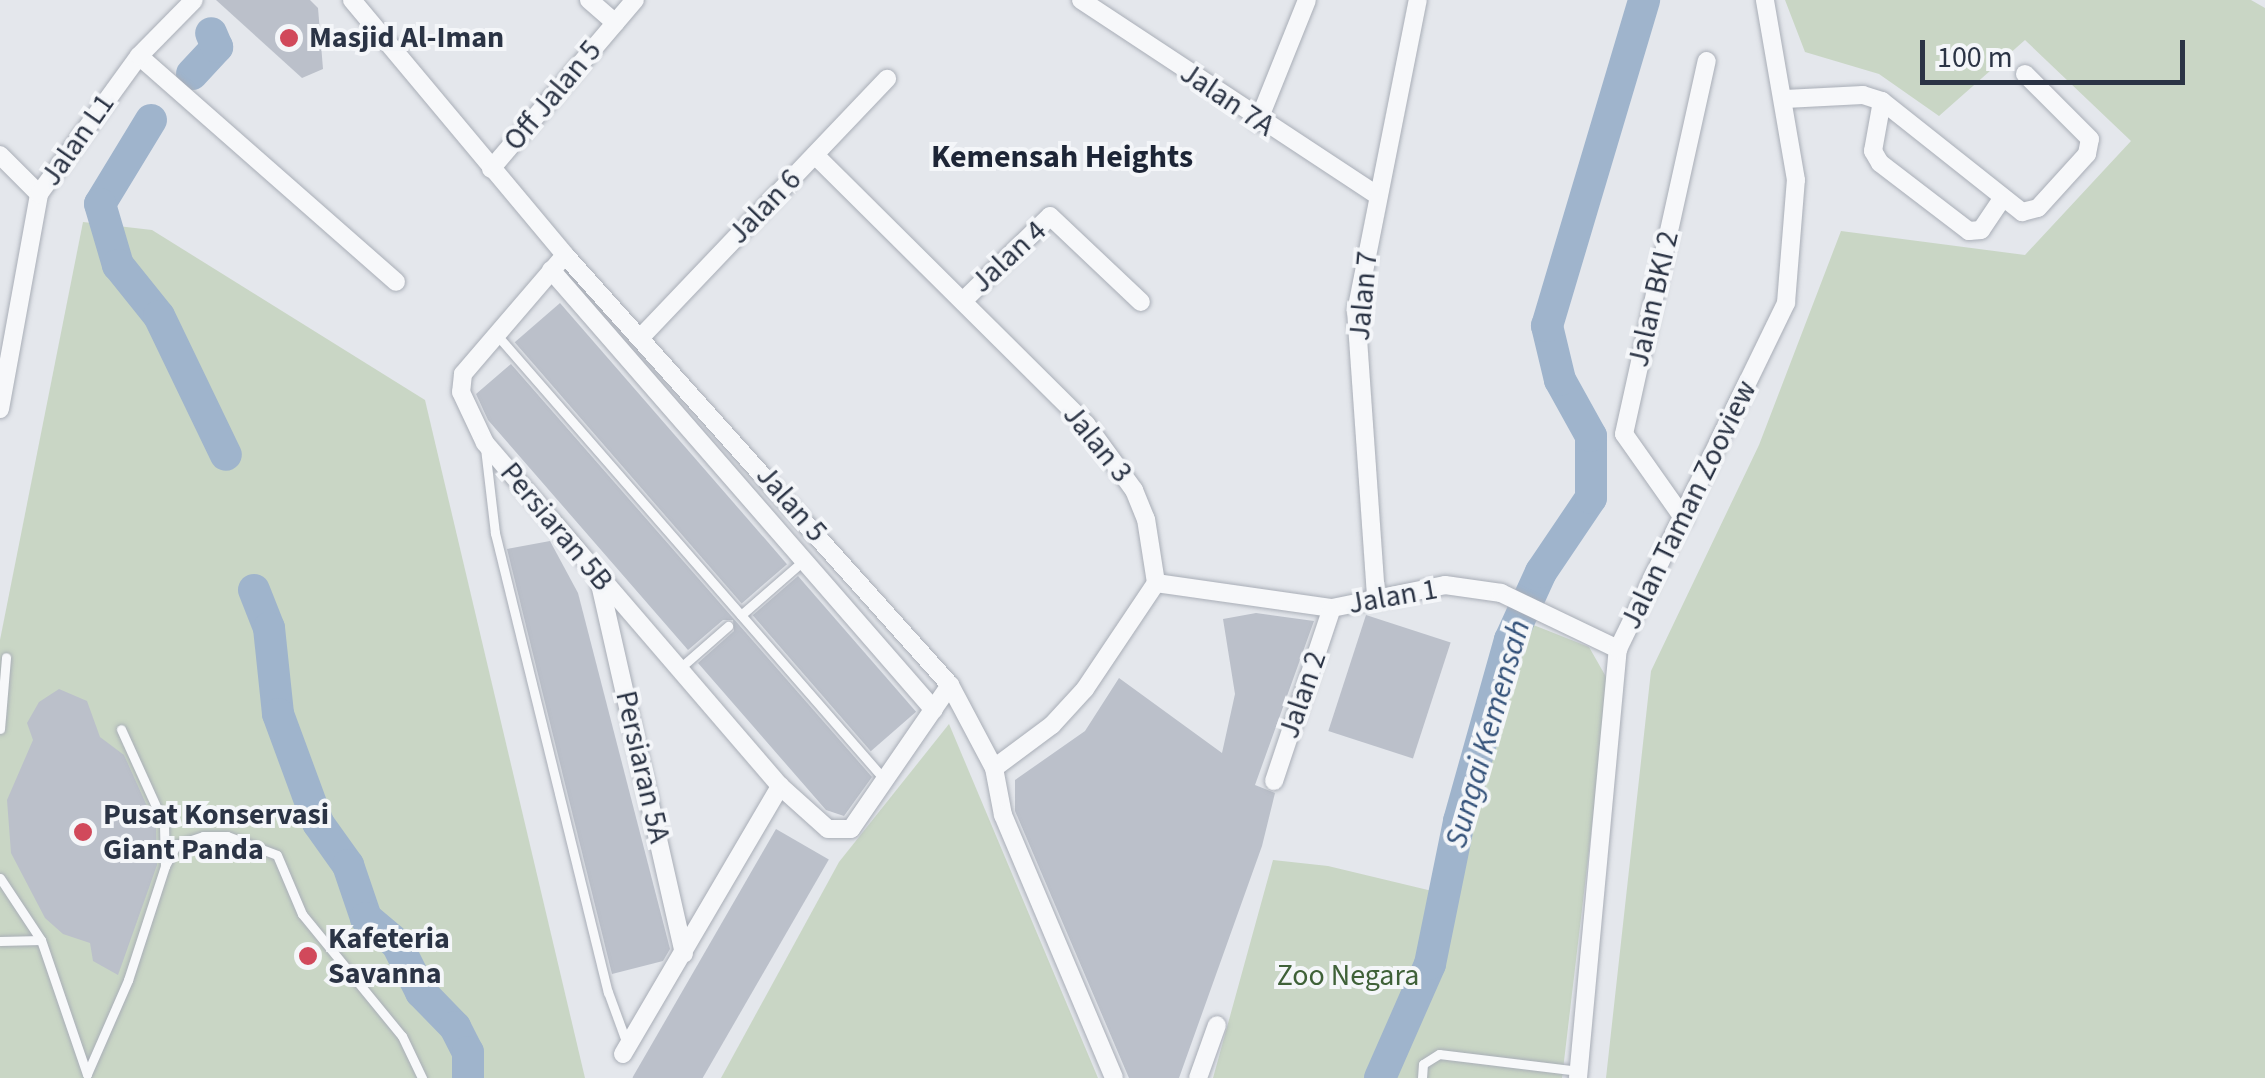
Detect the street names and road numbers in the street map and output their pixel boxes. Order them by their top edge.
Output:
street label: Off Jalan 5 [497,34,609,158]
street label: Jalan 7A [1173,55,1281,145]
street label: Jalan L1 [33,87,123,193]
street label: Jalan 6 [721,162,809,252]
street label: Jalan 4 [964,213,1054,301]
street label: Jalan BKI 2 [1621,227,1687,371]
street label: Jalan 7 [1342,250,1386,342]
street label: Jalan Taman Zooview [1613,375,1765,635]
street label: Jalan 3 [1055,398,1139,490]
street label: Persiaran 5B [492,456,620,598]
street label: Jalan 5 [748,458,834,550]
street label: Jalan 1 [1346,571,1440,623]
street label: Jalan 2 [1271,647,1335,743]
street label: Persiaran 5A [607,687,677,847]

